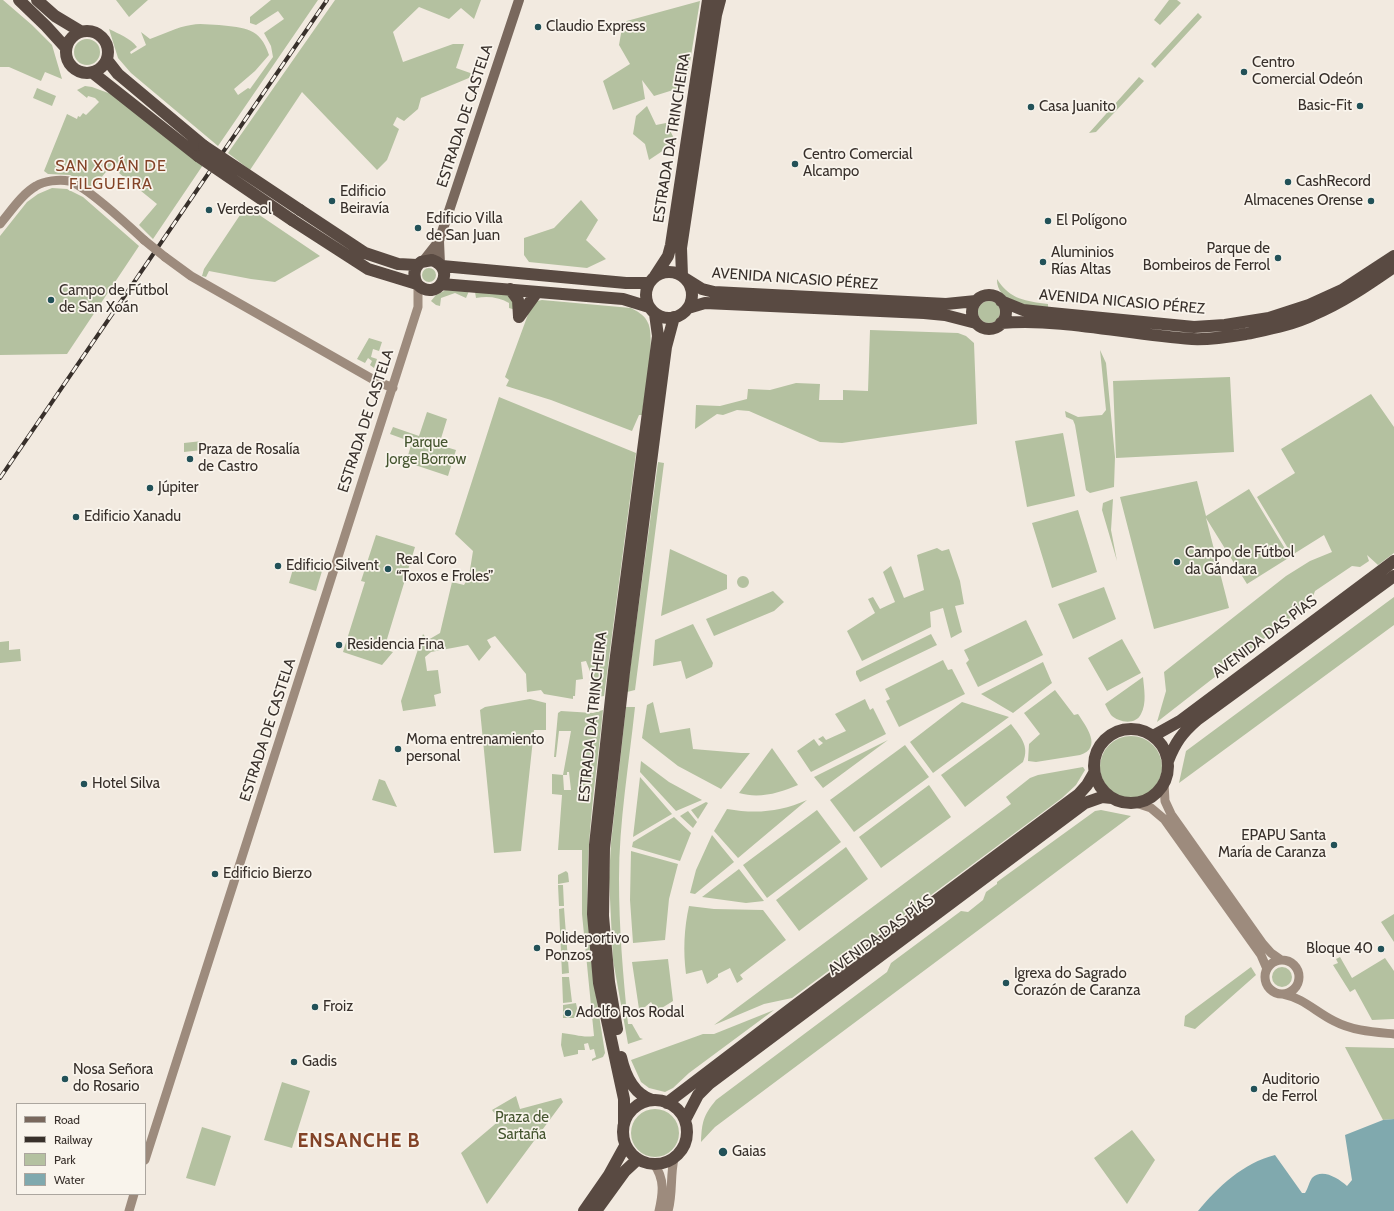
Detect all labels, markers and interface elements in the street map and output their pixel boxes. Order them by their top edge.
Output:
place label: Claudio Express [546,18,645,36]
marker: Claudio Express [533,22,543,32]
street label: ESTRADA DE CASTELA [433,42,497,190]
street label: ESTRADA DA TRINCHEIRA [650,52,694,224]
place label: Centro Comercial Odeón [1252,54,1363,89]
marker: Centro Comercial Odeón [1239,67,1249,77]
place label: Basic-Fit [1298,97,1352,115]
place label: Casa Juanito [1039,98,1116,116]
marker: Basic-Fit [1355,101,1365,111]
marker: Casa Juanito [1026,102,1036,112]
place label: Centro Comercial Alcampo [803,146,913,181]
district label: SAN XOÁN DE FILGUEIRA [55,156,167,194]
marker: Centro Comercial Alcampo [790,159,800,169]
place label: CashRecord [1296,173,1371,191]
marker: CashRecord [1283,177,1293,187]
place label: Edificio Beiravía [340,183,389,218]
place label: Almacenes Orense [1244,192,1363,210]
marker: Edificio Beiravía [327,196,337,206]
marker: Almacenes Orense [1366,196,1376,206]
place label: Verdesol [217,201,271,219]
marker: Verdesol [204,205,214,215]
place label: Edificio Villa de San Juan [426,210,503,245]
place label: El Polígono [1056,212,1127,230]
marker: El Polígono [1043,216,1053,226]
marker: Edificio Villa de San Juan [413,223,423,233]
place label: Parque de Bombeiros de Ferrol [1143,240,1270,275]
place label: Aluminios Rías Altas [1051,244,1114,279]
marker: Parque de Bombeiros de Ferrol [1273,253,1283,263]
marker: Aluminios Rías Altas [1038,257,1048,267]
street label: AVENIDA NICASIO PÉREZ [711,264,879,294]
place label: Campo de Fútbol de San Xoán [59,282,168,317]
street label: AVENIDA NICASIO PÉREZ [1038,286,1206,318]
marker: Campo de Fútbol de San Xoán [46,295,56,305]
street label: ESTRADA DE CASTELA [334,347,398,495]
park label: Parque Jorge Borrow [386,434,466,469]
place label: Praza de Rosalía de Castro [198,441,300,476]
marker: Praza de Rosalía de Castro [185,454,195,464]
place label: Júpiter [158,479,198,497]
marker: Júpiter [145,483,155,493]
place label: Edificio Xanadu [84,508,181,526]
marker: Edificio Xanadu [71,512,81,522]
place label: Campo de Fútbol da Gándara [1185,544,1294,579]
place label: Real Coro “Toxos e Froles” [396,551,494,586]
place label: Edificio Silvent [286,557,379,575]
marker: Campo de Fútbol da Gándara [1172,557,1182,567]
marker: Edificio Silvent [273,561,283,571]
marker: Real Coro “Toxos e Froles” [383,564,393,574]
street label: AVENIDA DAS PÍAS [1209,592,1321,682]
street label: ESTRADA DA TRINCHEIRA [575,631,611,803]
place label: Residencia Fina [347,636,444,654]
marker: Residencia Fina [334,640,344,650]
street label: ESTRADA DE CASTELA [236,656,300,804]
place label: Moma entrenamiento personal [406,731,544,766]
marker: Moma entrenamiento personal [393,744,403,754]
place label: Hotel Silva [92,775,160,793]
marker: Hotel Silva [79,779,89,789]
place label: EPAPU Santa María de Caranza [1218,827,1326,862]
marker: EPAPU Santa María de Caranza [1329,840,1339,850]
place label: Edificio Bierzo [223,865,312,883]
marker: Edificio Bierzo [210,869,220,879]
street label: AVENIDA DAS PÍAS [825,891,937,979]
place label: Polideportivo Ponzos [545,930,629,965]
place label: Bloque 40 [1306,940,1373,958]
marker: Polideportivo Ponzos [532,943,542,953]
marker: Bloque 40 [1376,944,1386,954]
place label: Igrexa do Sagrado Corazón de Caranza [1014,965,1140,1000]
marker: Igrexa do Sagrado Corazón de Caranza [1001,978,1011,988]
place label: Froiz [323,998,353,1016]
marker: Froiz [310,1002,320,1012]
place label: Adolfo Ros Rodal [576,1004,684,1022]
marker: Adolfo Ros Rodal [563,1008,573,1018]
place label: Gadis [302,1053,337,1071]
marker: Gadis [289,1057,299,1067]
place label: Nosa Señora do Rosario [73,1061,153,1096]
place label: Auditorio de Ferrol [1262,1071,1320,1106]
marker: Nosa Señora do Rosario [60,1074,70,1084]
marker: Auditorio de Ferrol [1249,1084,1259,1094]
legend [16,1103,146,1195]
park label: Praza de Sartaña [495,1109,549,1144]
text: Road [54,1112,80,1127]
district label: ENSANCHE B [298,1130,420,1152]
text: Railway [54,1132,92,1147]
place label: Gaias [732,1143,766,1161]
marker: Gaias [717,1146,729,1158]
text: Park [54,1152,76,1167]
text: Water [54,1172,84,1187]

